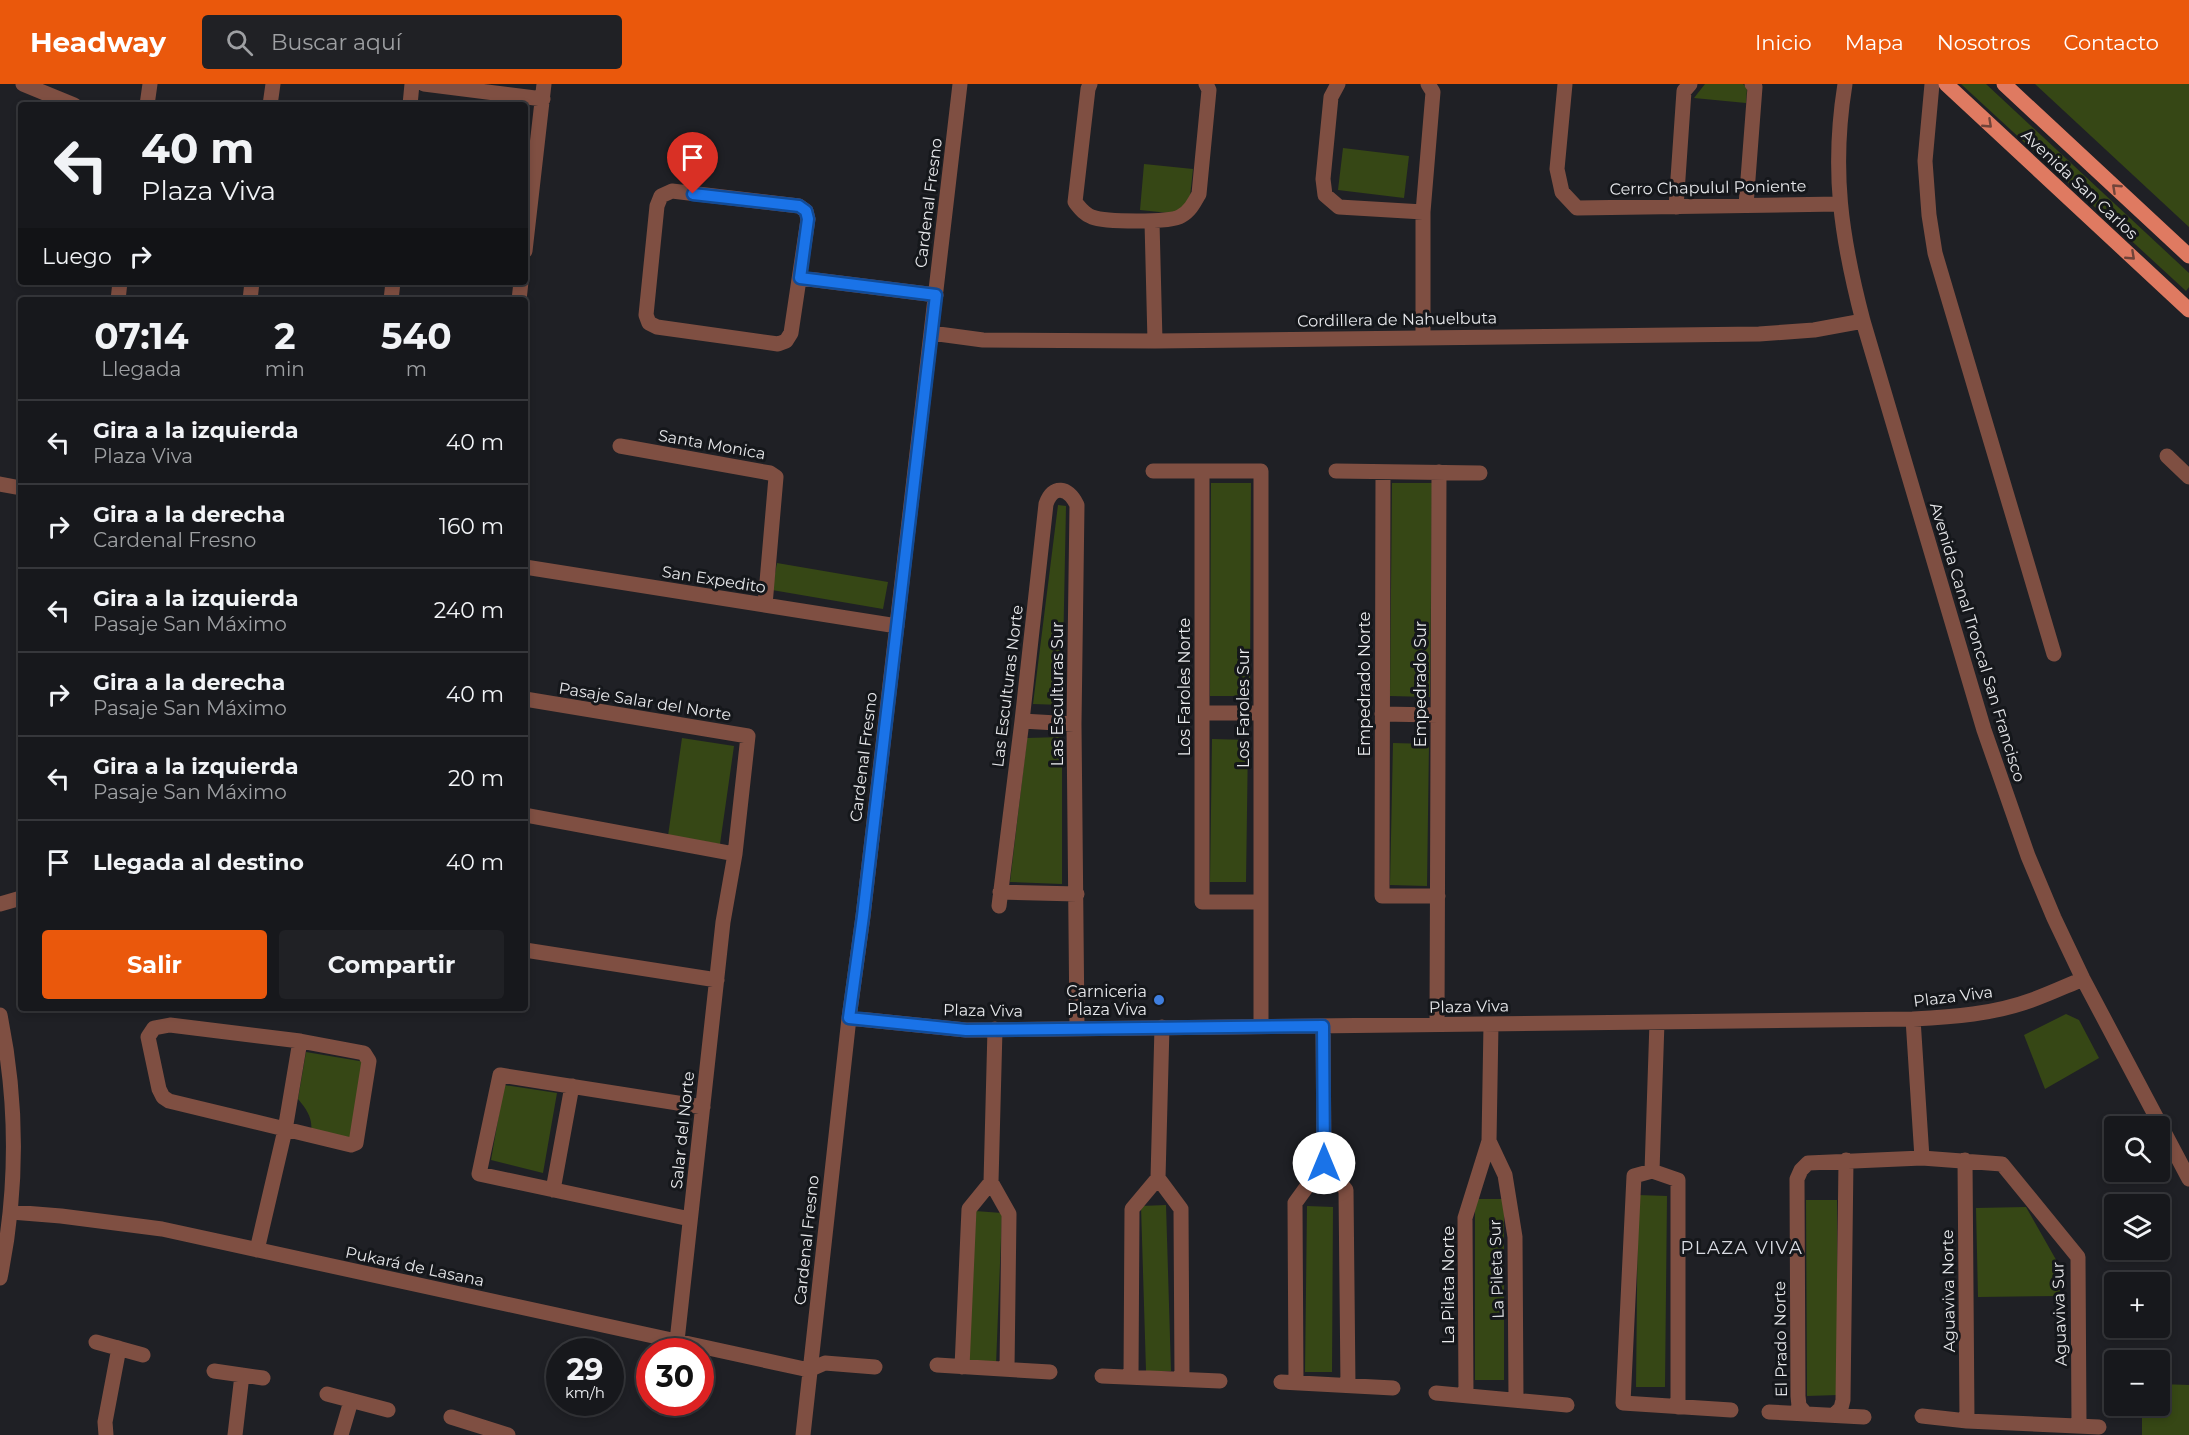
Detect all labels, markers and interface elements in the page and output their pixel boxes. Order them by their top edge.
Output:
search box [202,15,622,69]
text: Headway [30,25,166,59]
icon: search [223,26,256,59]
text: Buscar aquí [271,29,402,56]
text: Inicio [1755,30,1812,55]
text: Mapa [1845,30,1904,55]
text: Nosotros [1937,30,2030,55]
text: Contacto [2063,30,2159,55]
one-way arrow [1982,117,1992,128]
text: 40 m [141,122,254,174]
icon: left [42,126,120,204]
street label: Avenida San Carlos [2018,126,2142,243]
pin [667,132,718,194]
street label: Cardenal Fresno [911,137,946,269]
icon: arrive [676,141,709,174]
text: Plaza Viva [141,174,276,207]
street label: Cerro Chapulul Poniente [1609,176,1807,199]
one-way arrow [2112,184,2122,195]
icon: right [124,240,157,273]
text: Luego [42,243,112,270]
one-way arrow [2124,249,2135,260]
street label: Cordillera de Nahuelbuta [1297,308,1497,331]
text: 07:14 [94,314,189,358]
text: 2 [274,314,295,358]
text: 540 [381,314,452,358]
text: Llegada [101,357,181,381]
text: min [265,357,305,381]
text: m [406,357,427,381]
text: Gira a la izquierda [93,417,299,444]
icon: left [42,426,75,459]
street label: Santa Monica [657,426,767,463]
text: 40 m [446,429,504,456]
text: Plaza Viva [93,444,193,468]
street label: Avenida Canal Troncal San Francisco [1926,500,2029,784]
text: Gira a la derecha [93,501,285,528]
icon: right [42,510,75,543]
text: 160 m [439,513,504,540]
text: Cardenal Fresno [93,528,256,552]
street label: San Expedito [661,562,767,597]
text: Gira a la izquierda [93,585,299,612]
icon: left [42,594,75,627]
text: 240 m [434,597,504,624]
street label: Las Esculturas Norte [988,604,1027,768]
text: Pasaje San Máximo [93,612,287,636]
street label: Empedrado Norte [1355,612,1374,756]
street label: Los Faroles Norte [1175,618,1194,756]
street label: Empedrado Sur [1411,621,1430,747]
street label: Las Esculturas Sur [1048,622,1067,766]
street label: Los Faroles Sur [1234,648,1253,768]
text: Gira a la derecha [93,669,285,696]
icon: right [42,678,75,711]
street label: Pasaje Salar del Norte [557,678,733,725]
text: 40 m [446,681,504,708]
street label: Cardenal Fresno [846,691,881,823]
text: Pasaje San Máximo [93,696,287,720]
text: Gira a la izquierda [93,753,299,780]
icon: left [42,762,75,795]
text: 20 m [448,765,504,792]
text: Pasaje San Máximo [93,780,287,804]
icon: arrive [42,846,75,879]
text: Llegada al destino [93,849,304,876]
text: 40 m [446,849,504,876]
button: Salir [42,930,267,999]
button: Compartir [279,930,504,999]
place label: Carniceria Plaza Viva [1066,982,1147,1019]
street label: Plaza Viva [1912,982,1994,1011]
marker: Carniceria Plaza Viva [1152,993,1166,1007]
street label: Plaza Viva [1429,996,1509,1017]
street label: Plaza Viva [943,1000,1023,1021]
street label: Salar del Norte [667,1070,698,1190]
map controls [2104,1116,2170,1416]
button: search [2104,1116,2170,1182]
position arrow [1292,1131,1356,1195]
street label: Cardenal Fresno [790,1174,823,1306]
button: layers [2104,1194,2170,1260]
street label: La Pileta Sur [1485,1219,1508,1319]
street label: La Pileta Norte [1439,1226,1458,1344]
street label: Aguaviva Norte [1938,1229,1959,1353]
district label: PLAZA VIVA [1681,1237,1803,1259]
street label: Pukará de Lasana [344,1242,486,1290]
street label: Aguaviva Sur [2048,1261,2071,1366]
button: + [2104,1272,2170,1338]
street label: El Prado Norte [1770,1281,1791,1397]
speed limit sign: 30 [636,1338,714,1416]
button: − [2104,1350,2170,1416]
text: 29 [567,1351,603,1388]
text: km/h [565,1383,605,1402]

